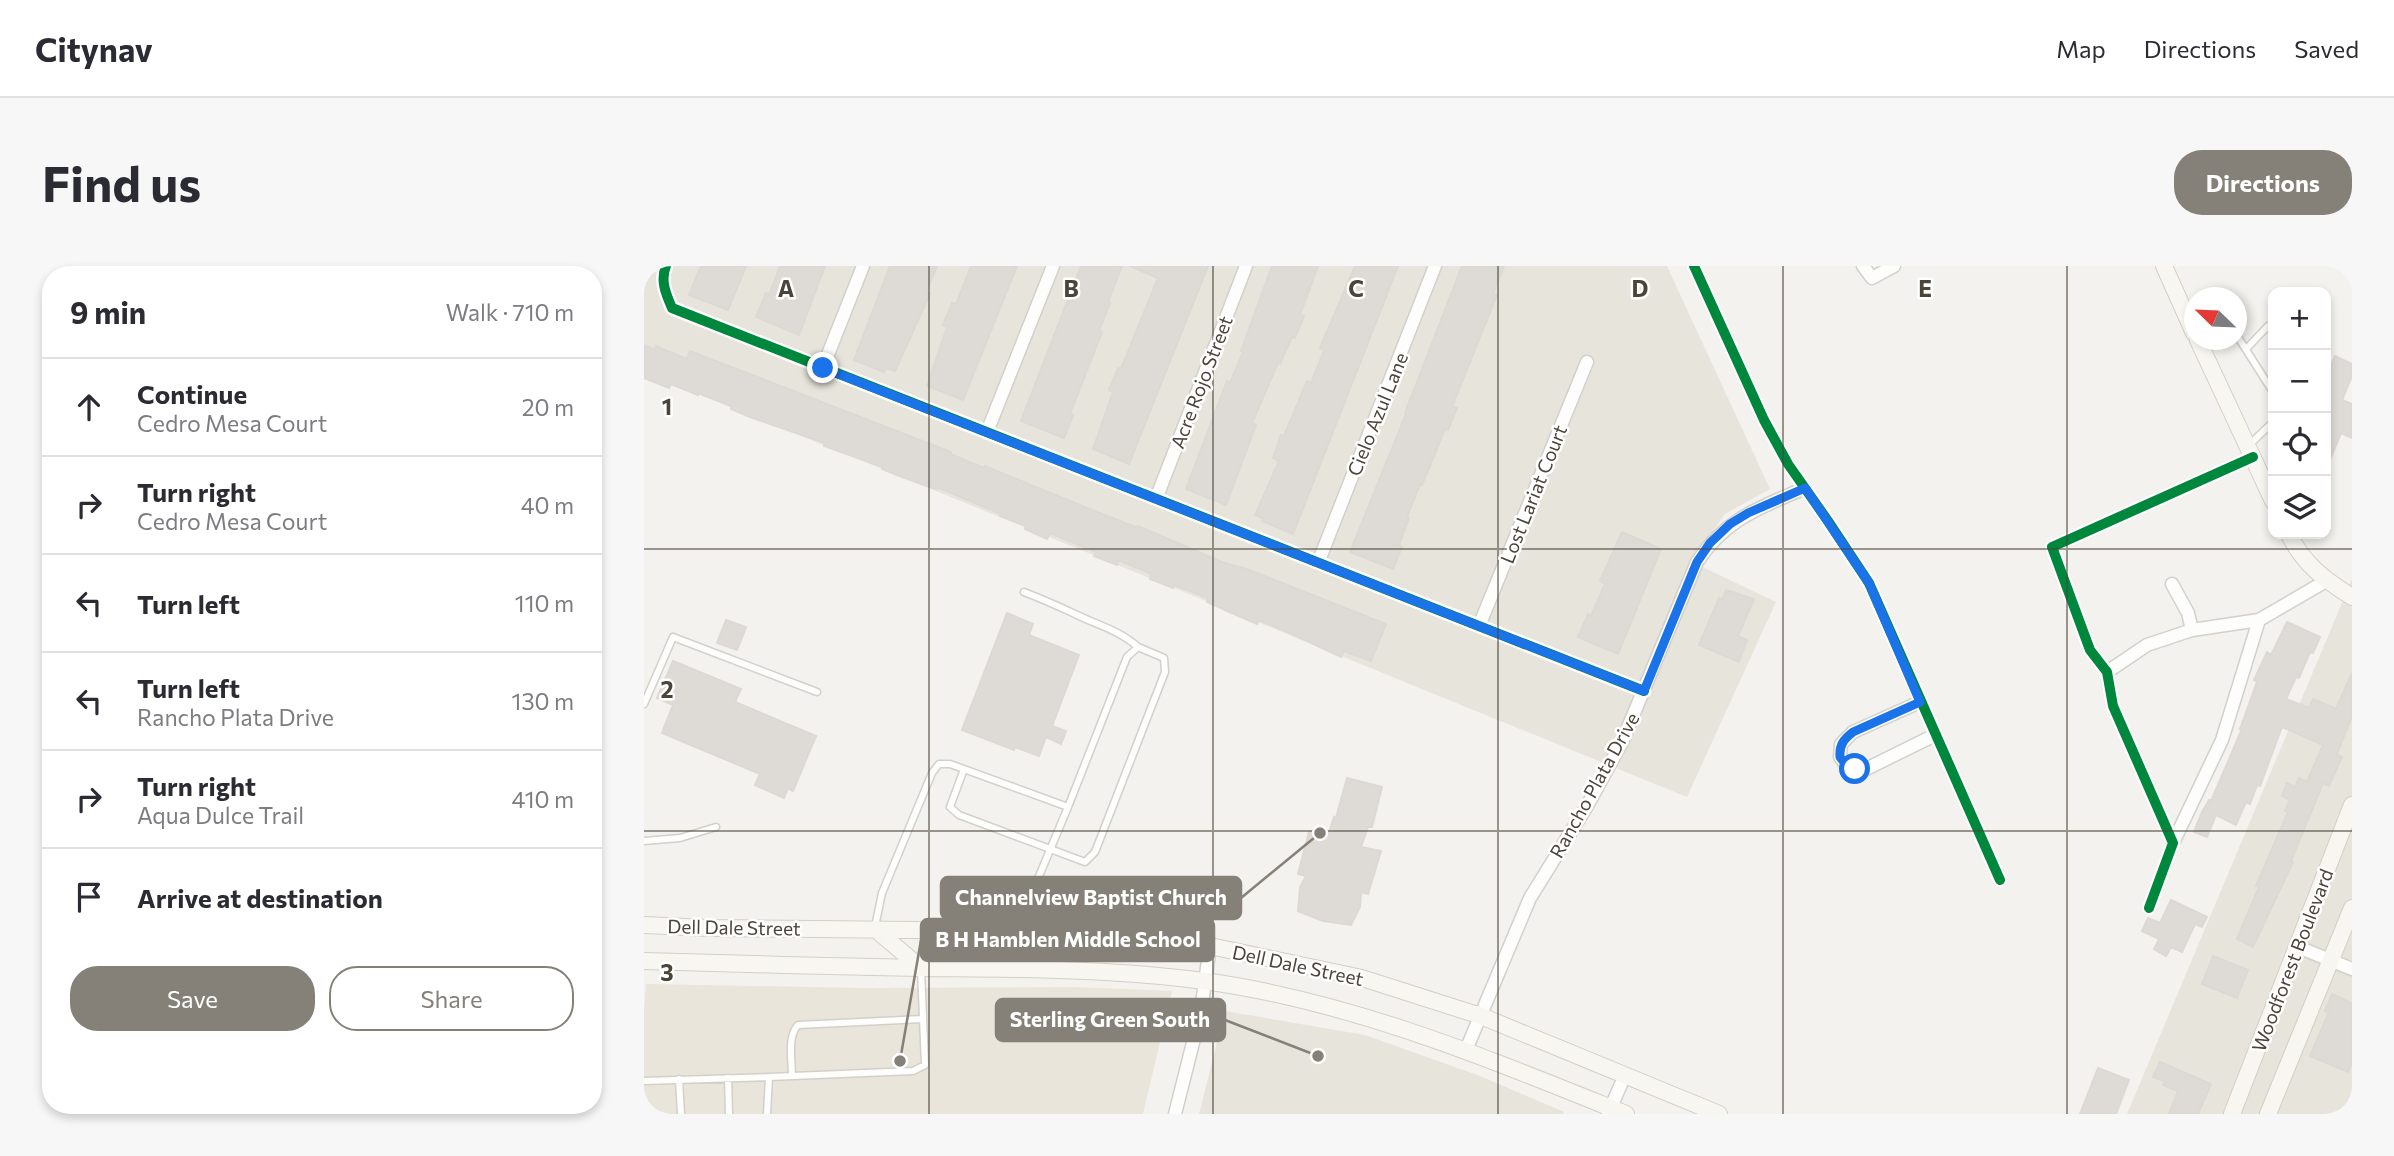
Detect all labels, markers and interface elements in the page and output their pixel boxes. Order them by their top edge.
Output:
text: Citynav [35,28,153,69]
text: Map [2056,34,2106,63]
text: Directions [2144,34,2256,63]
text: Saved [2294,34,2359,63]
button: Directions [2174,150,2352,215]
text: Find us [42,152,201,212]
text: A [778,274,795,302]
text: B [1063,274,1079,302]
text: C [1348,274,1364,302]
text: D [1632,274,1649,302]
text: E [1918,274,1932,302]
north arrow [2184,287,2247,350]
map controls [2268,287,2331,539]
button: + [2268,287,2331,350]
text: 9 min [70,293,146,330]
text: Walk · 710 m [446,298,574,326]
street label: Acre Rojo Street [1165,312,1237,451]
street label: Cielo Azul Lane [1342,349,1412,479]
button: − [2268,350,2331,413]
route end [807,352,838,383]
text: Continue [137,378,247,409]
icon: ahead [70,388,108,426]
text: 1 [662,392,672,420]
text: 20 m [522,393,574,421]
text: Cedro Mesa Court [137,409,327,437]
button: locate [2268,413,2331,476]
street label: Lost Lariat Court [1495,421,1571,566]
text: Turn right [137,476,256,507]
button: layers [2268,476,2331,539]
icon: right [70,486,108,524]
text: 40 m [521,491,574,519]
text: Cedro Mesa Court [137,507,327,535]
icon: left [70,584,108,622]
text: Turn left [137,588,240,619]
text: 110 m [515,589,574,617]
text: Turn left [137,672,240,703]
text: 2 [660,675,674,703]
icon: left [70,682,108,720]
text: 130 m [512,687,574,715]
text: Rancho Plata Drive [137,703,334,731]
street label: Rancho Plata Drive [1544,708,1644,862]
route start [1839,753,1870,784]
text: Turn right [137,770,256,801]
icon: right [70,780,108,818]
text: 410 m [512,785,574,813]
text: Aqua Dulce Trail [137,801,304,829]
street label: Woodforest Boulevard [2247,865,2337,1055]
callout: Channelview Baptist Church [941,877,1241,919]
icon: arrive [70,878,108,916]
text: Arrive at destination [137,882,383,913]
text: Channelview Baptist Church [955,884,1227,909]
street label: Dell Dale Street [667,914,801,940]
callout: B H Hamblen Middle School [921,919,1214,961]
text: B H Hamblen Middle School [935,926,1201,951]
street label: Dell Dale Street [1230,940,1366,990]
text: 3 [660,958,674,986]
button: Save [70,966,315,1031]
button: Share [329,966,574,1031]
callout: Sterling Green South [996,999,1225,1041]
text: Sterling Green South [1010,1006,1210,1031]

